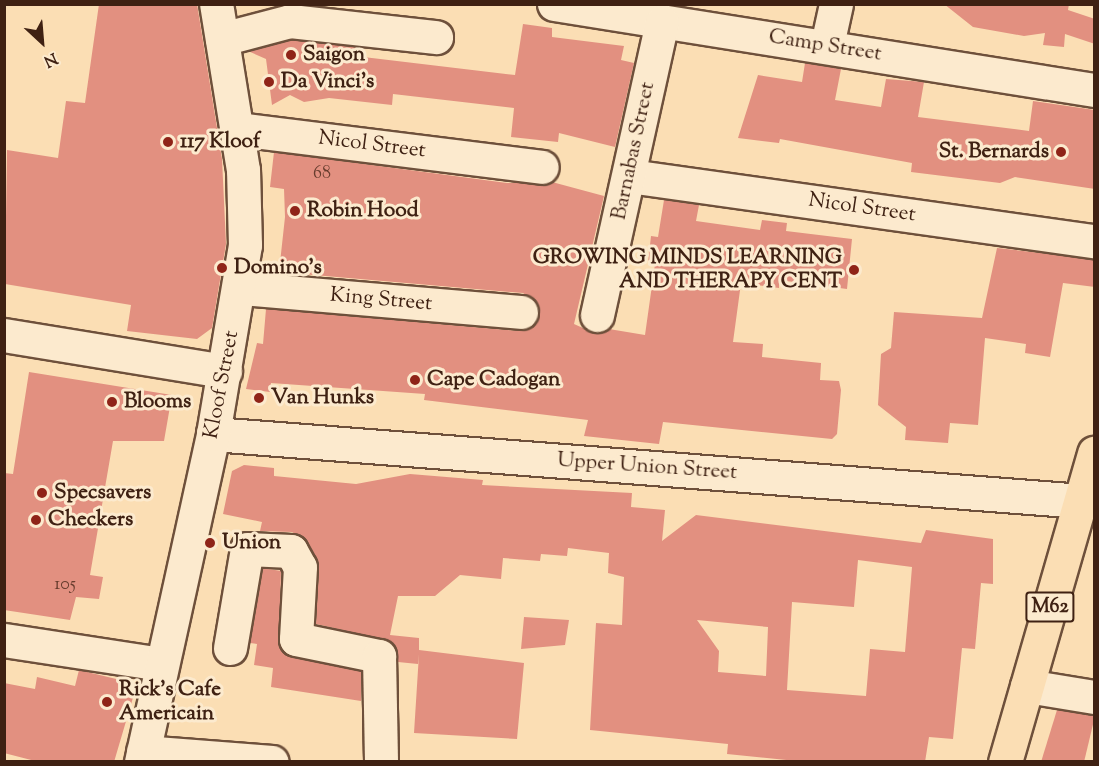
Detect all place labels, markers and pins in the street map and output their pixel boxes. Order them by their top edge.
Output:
place label: Saigon [303,42,365,68]
marker: Saigon [284,48,298,62]
place label: Da Vinci's [281,69,374,95]
marker: Da Vinci's [262,75,276,89]
place label: 117 Kloof [180,129,260,155]
marker: 117 Kloof [161,135,175,149]
place label: St. Bernards [939,139,1049,165]
marker: St. Bernards [1054,145,1068,159]
place label: Robin Hood [307,198,419,224]
marker: Robin Hood [288,204,302,218]
place label: GROWING MINDS LEARNING AND THERAPY CENT [533,245,842,295]
place label: Domino's [234,255,322,281]
marker: Domino's [215,261,229,275]
marker: GROWING MINDS LEARNING AND THERAPY CENT [847,263,861,277]
place label: Cape Cadogan [427,367,561,393]
marker: Cape Cadogan [408,373,422,387]
place label: Van Hunks [271,385,374,411]
place label: Blooms [124,389,191,415]
marker: Van Hunks [252,391,266,405]
marker: Blooms [105,395,119,409]
place label: Specsavers [54,480,151,506]
marker: Specsavers [35,486,49,500]
place label: Checkers [48,507,133,533]
marker: Checkers [29,513,43,527]
place label: Union [222,530,281,556]
marker: Union [203,536,217,550]
place label: Rick's Cafe Americain [119,677,221,727]
marker: Rick's Cafe Americain [100,695,114,709]

